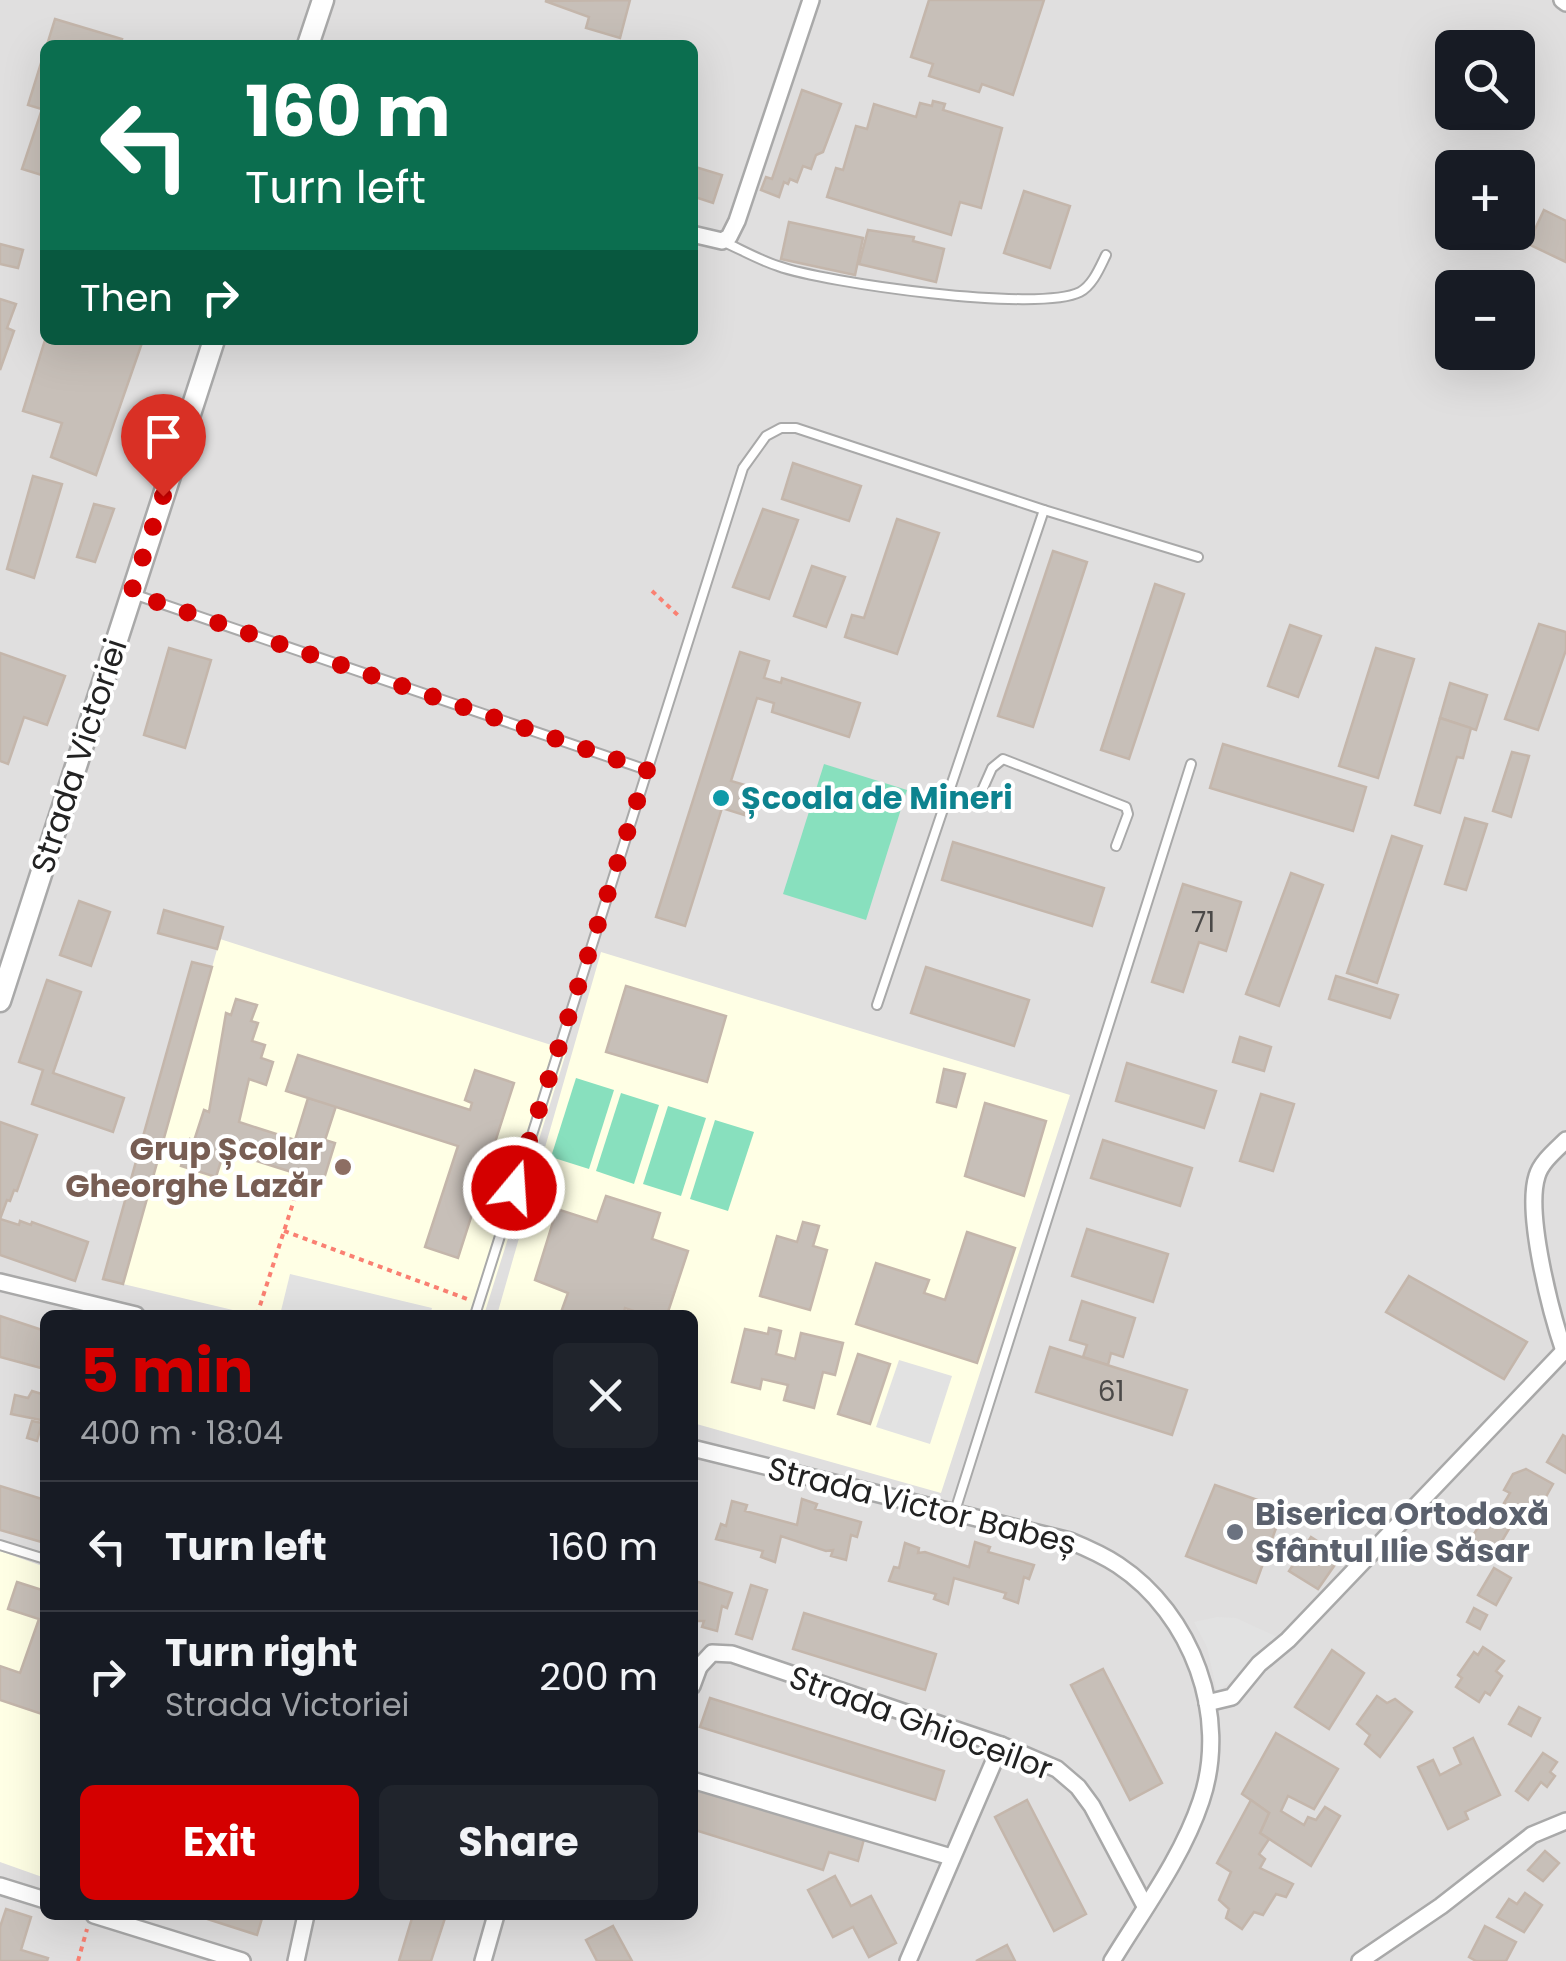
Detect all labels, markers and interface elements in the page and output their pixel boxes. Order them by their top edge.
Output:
map controls [1435,30,1535,370]
button: search [1435,30,1535,130]
text: 160 m [245,62,451,161]
icon: left [80,80,210,210]
button: + [1435,150,1535,250]
text: Turn left [245,156,426,219]
icon: right [193,270,248,325]
button: − [1435,270,1535,370]
text: Then [80,271,173,324]
pin [121,394,206,497]
icon: arrive [136,409,191,464]
street label: Strada Victoriei [19,633,138,879]
place label: Școala de Mineri [741,775,1013,820]
marker: Școala de Mineri [710,787,732,809]
house number: 71 [1191,903,1215,942]
place label: Grup Școlar Gheorghe Lazăr [65,1126,323,1208]
position arrow [462,1136,566,1240]
marker: Grup Școlar Gheorghe Lazăr [332,1156,354,1178]
text: 5 min [80,1329,253,1413]
button: close [553,1343,658,1448]
house number: 61 [1098,1372,1124,1411]
text: 400 m · 18:04 [80,1410,283,1455]
street label: Strada Victor Babeș [763,1445,1081,1566]
place label: Biserica Ortodoxă Sfântul Ilie Săsar [1255,1491,1549,1573]
icon: left [80,1519,135,1574]
text: Turn left [165,1520,327,1573]
text: 160 m [549,1520,658,1573]
marker: Biserica Ortodoxă Sfântul Ilie Săsar [1224,1521,1246,1543]
text: Turn right [165,1626,357,1679]
icon: right [80,1649,135,1704]
text: 200 m [539,1650,658,1703]
street label: Strada Ghioceilor [783,1654,1059,1791]
text: Strada Victoriei [165,1682,409,1727]
button: Exit [80,1785,359,1900]
button: Share [379,1785,658,1900]

